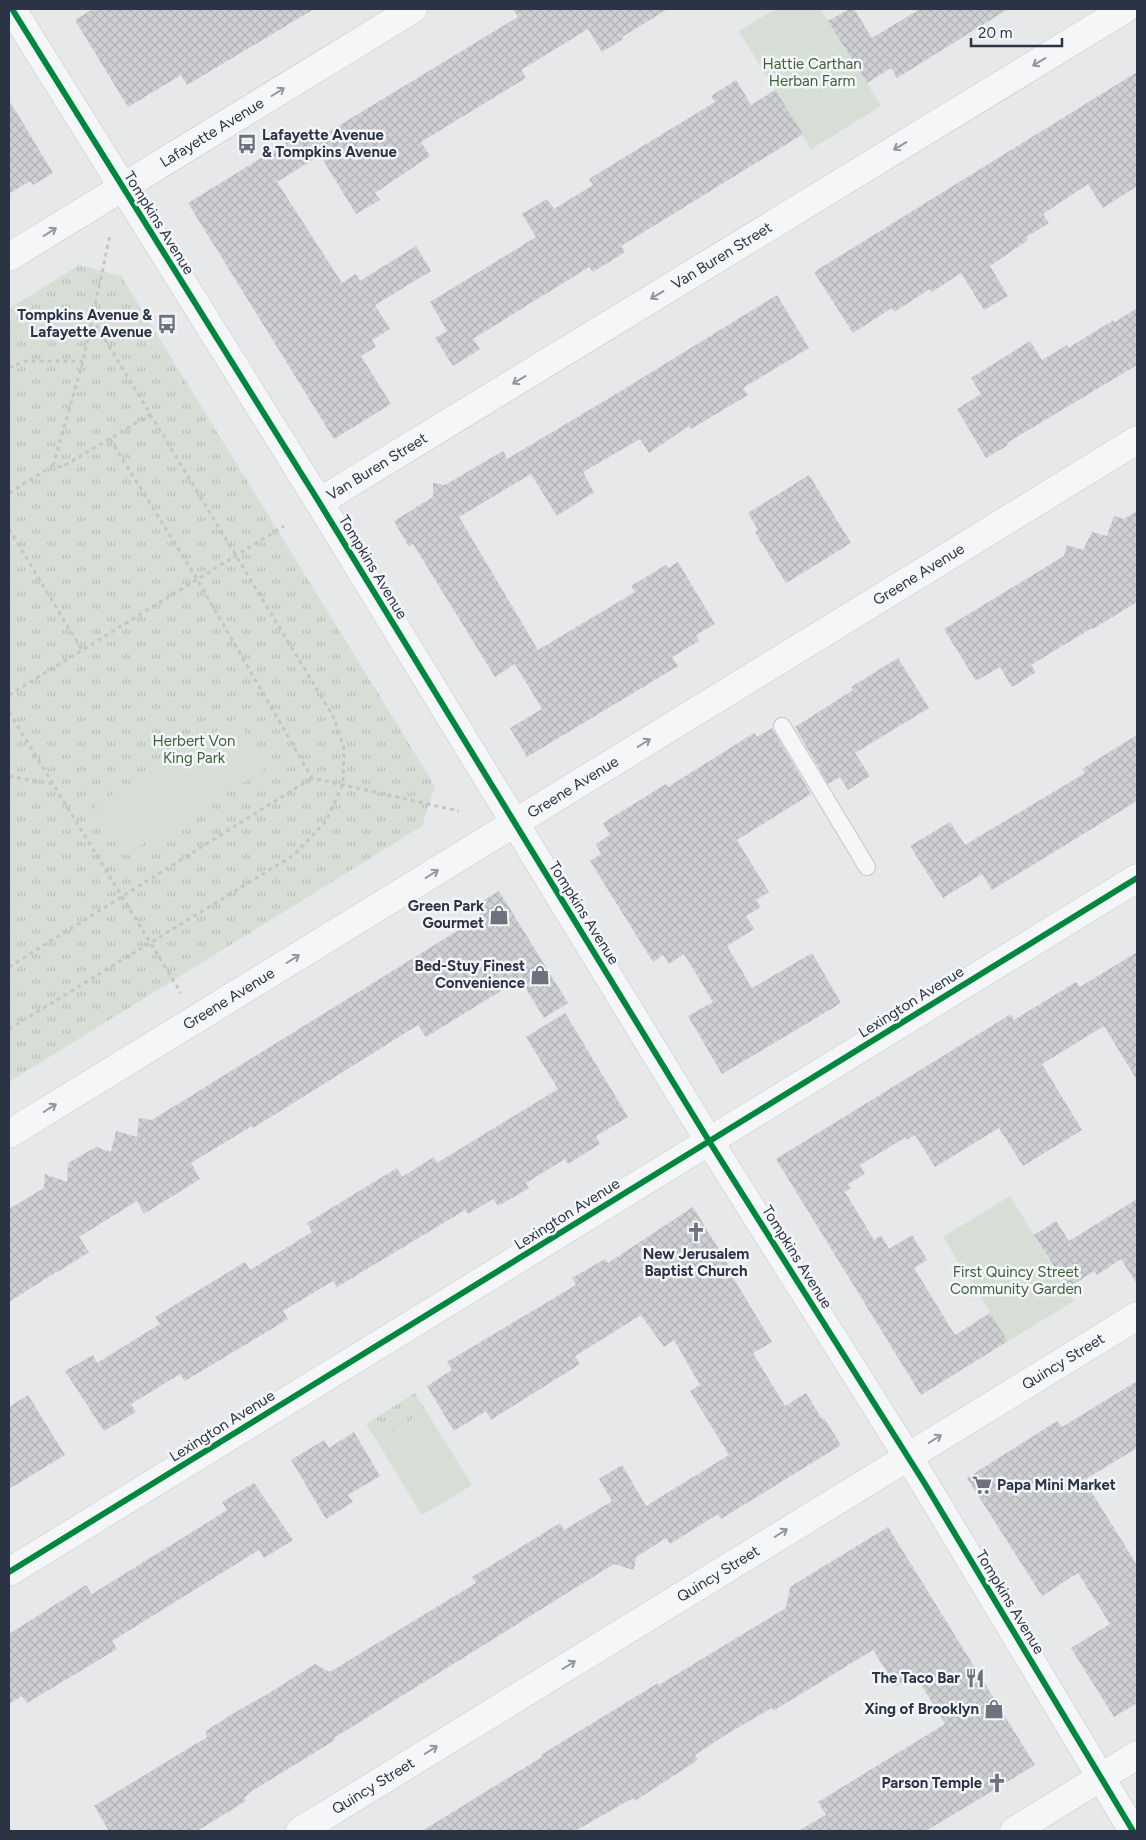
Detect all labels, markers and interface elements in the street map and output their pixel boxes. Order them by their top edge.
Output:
scale bar [971,15,1062,47]
text: 20 m [978,24,1012,42]
park label: Hattie Carthan Herban Farm [762,55,862,90]
one-way arrow [1033,57,1047,67]
one-way arrow [271,86,285,96]
street label: Lafayette Avenue [157,94,267,171]
place label: Lafayette Avenue & Tompkins Avenue [262,126,397,161]
bus stop icon: Lafayette Avenue & Tompkins Avenue [236,133,258,155]
one-way arrow [894,142,908,152]
street label: Tompkins Avenue [120,168,198,278]
street label: Van Buren Street [668,218,775,293]
one-way arrow [43,226,57,236]
one-way arrow [651,291,665,301]
place label: Tompkins Avenue & Lafayette Avenue [17,306,153,341]
bus stop icon: Tompkins Avenue & Lafayette Avenue [156,313,178,335]
one-way arrow [512,375,526,385]
street label: Van Buren Street [323,429,431,504]
street label: Tompkins Avenue [335,512,411,622]
street label: Greene Avenue [870,539,968,609]
park label: Herbert Von King Park [153,732,235,767]
one-way arrow [637,737,651,747]
street label: Greene Avenue [524,752,622,822]
street label: Tompkins Avenue [545,858,623,968]
one-way arrow [424,869,438,879]
place label: Green Park Gourmet [408,897,484,932]
shop icon: Green Park Gourmet [488,904,510,926]
one-way arrow [286,954,300,964]
place label: Bed-Stuy Finest Convenience [415,957,526,992]
street label: Lexington Avenue [855,962,967,1042]
street label: Greene Avenue [180,964,278,1034]
shop icon: Bed-Stuy Finest Convenience [529,964,551,986]
one-way arrow [43,1103,57,1113]
street label: Lexington Avenue [511,1174,623,1254]
street label: Tompkins Avenue [758,1202,836,1312]
church icon: New Jerusalem Baptist Church [685,1221,707,1243]
place label: New Jerusalem Baptist Church [643,1245,749,1280]
park label: First Quincy Street Community Garden [950,1263,1082,1298]
street label: Quincy Street [1019,1329,1108,1394]
street label: Lexington Avenue [166,1386,278,1466]
one-way arrow [927,1434,941,1444]
supermarket icon: Papa Mini Market [971,1474,993,1496]
place label: Papa Mini Market [997,1476,1116,1494]
one-way arrow [774,1528,788,1538]
street label: Quincy Street [674,1541,763,1606]
street label: Tompkins Avenue [972,1547,1048,1657]
one-way arrow [561,1660,575,1670]
restaurant icon: The Taco Bar [964,1667,986,1689]
place label: The Taco Bar [872,1669,960,1687]
shop icon: Xing of Brooklyn [983,1698,1005,1720]
place label: Xing of Brooklyn [864,1700,979,1718]
one-way arrow [423,1745,437,1755]
street label: Quincy Street [329,1754,418,1818]
church icon: Parson Temple [986,1772,1008,1794]
place label: Parson Temple [881,1774,983,1792]

